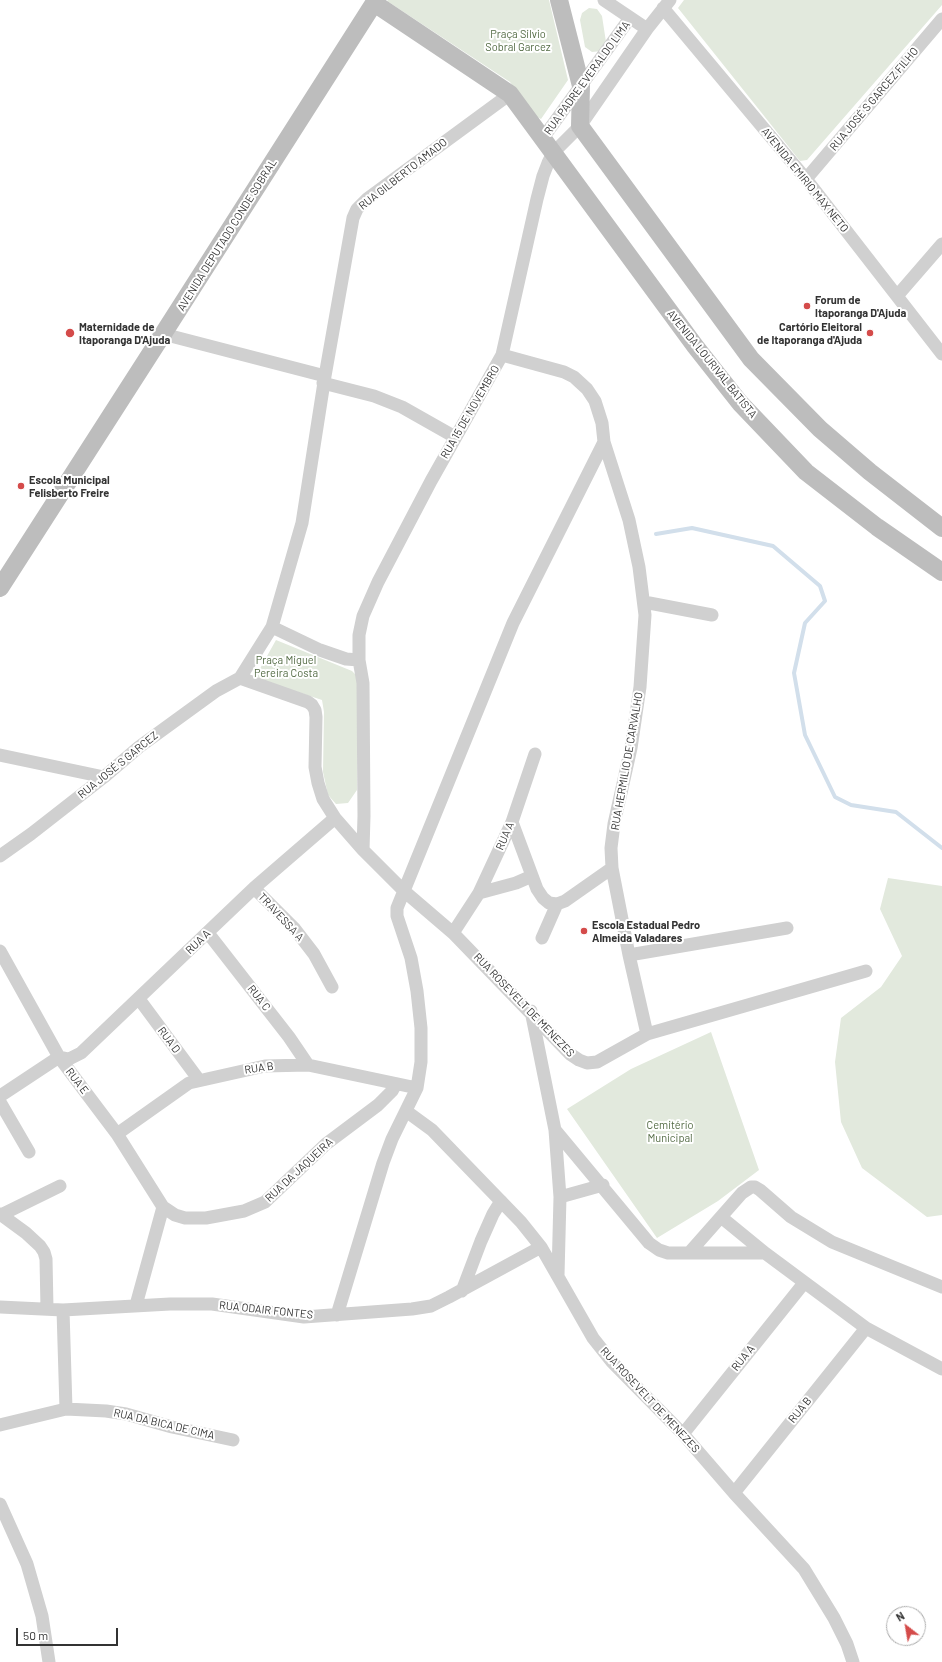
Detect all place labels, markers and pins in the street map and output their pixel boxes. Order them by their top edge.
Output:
place label: Forum de Itaporanga D'Ajuda [815,293,906,319]
marker: Forum de Itaporanga D'Ajuda [802,301,812,311]
place label: Maternidade de Itaporanga D'Ajuda [79,320,170,346]
place label: Cartório Eleitoral de Itaporanga d'Ajuda [757,320,862,346]
marker: Maternidade de Itaporanga D'Ajuda [64,327,76,339]
marker: Cartório Eleitoral de Itaporanga d'Ajuda [865,328,875,338]
place label: Escola Municipal Felisberto Freire [29,473,110,499]
marker: Escola Municipal Felisberto Freire [16,481,26,491]
place label: Escola Estadual Pedro Almeida Valadares [592,918,700,944]
marker: Escola Estadual Pedro Almeida Valadares [579,926,589,936]

